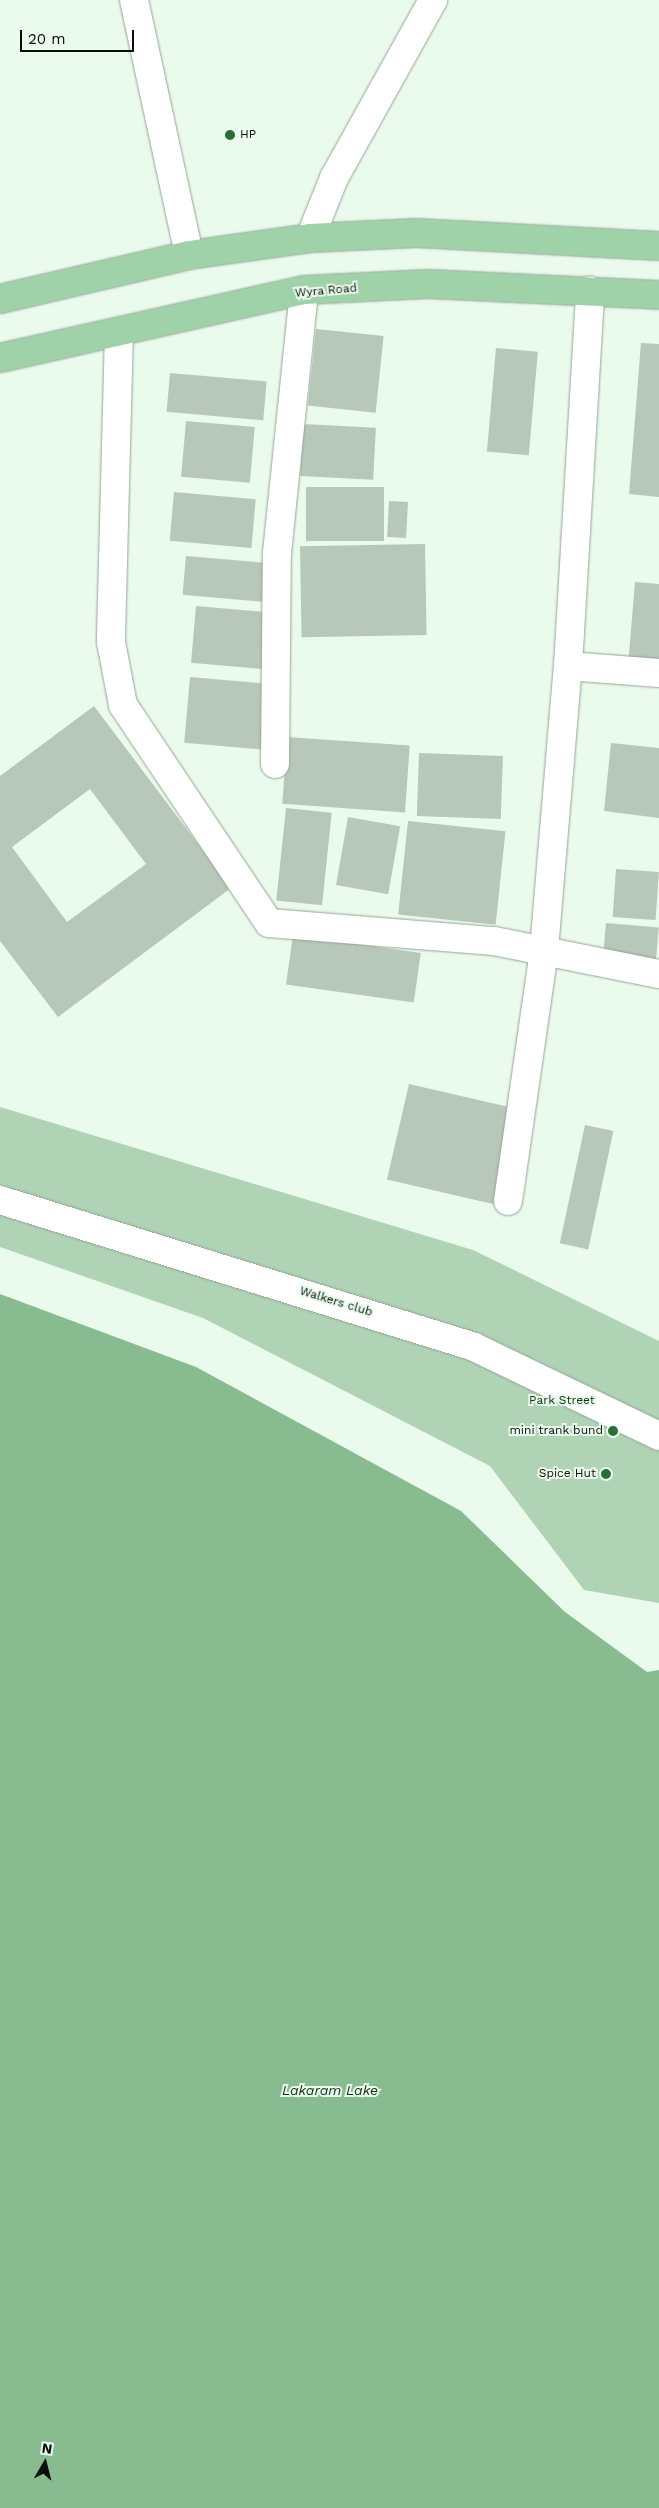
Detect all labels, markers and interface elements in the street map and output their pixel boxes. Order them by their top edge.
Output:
scale bar [22,20,136,52]
text: 20 m [28,30,66,48]
place label: HP [240,128,256,142]
marker: HP [224,129,236,141]
street label: Wyra Road [294,281,358,301]
street label: Walkers club [298,1284,374,1320]
park label: Park Street [529,1394,595,1408]
place label: mini trank bund [509,1424,603,1438]
marker: mini trank bund [607,1425,619,1437]
place label: Spice Hut [539,1467,596,1481]
marker: Spice Hut [600,1468,612,1480]
water label: Lakaram Lake [282,2082,378,2098]
north arrow [20,2438,70,2488]
text: N [41,2440,53,2457]

